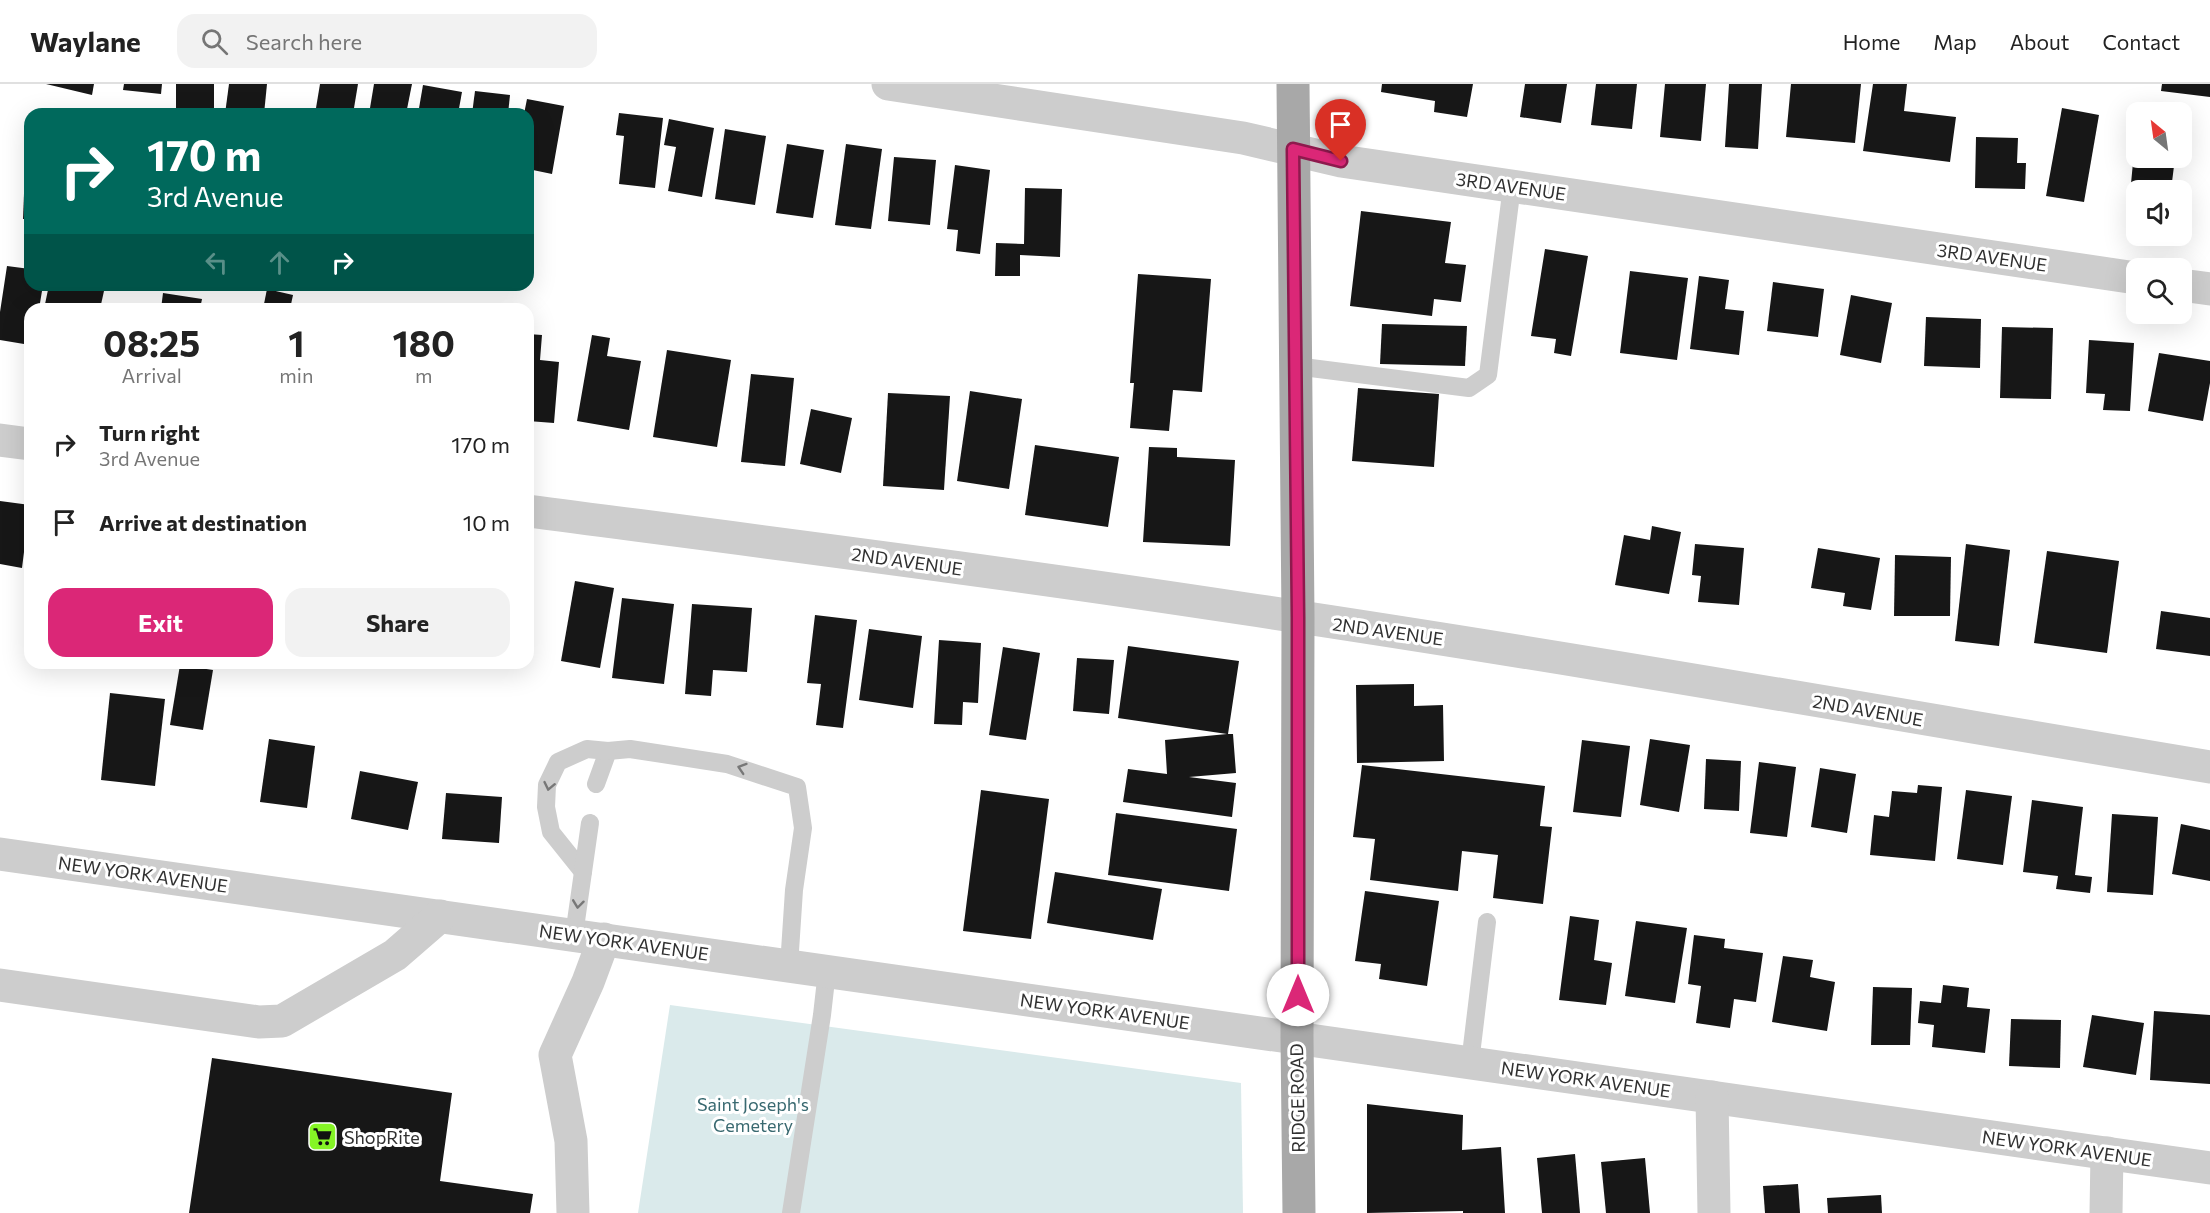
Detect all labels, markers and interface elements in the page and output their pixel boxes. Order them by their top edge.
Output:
search box [177,14,597,68]
text: Waylane [30,24,141,58]
icon: search [198,25,231,58]
text: Search here [246,28,362,55]
text: Home [1843,29,1900,54]
text: Map [1933,29,1977,54]
text: About [2010,29,2069,54]
text: Contact [2102,29,2180,54]
pin [1315,99,1366,161]
north arrow [2126,102,2192,168]
map controls [2126,102,2192,324]
icon: arrive [1324,108,1357,141]
text: 170 m [147,128,261,180]
icon: right [48,132,126,210]
street label: 3RD AVENUE [1455,167,1567,205]
text: 3rd Avenue [147,180,284,213]
button: sound [2126,180,2192,246]
street label: 3RD AVENUE [1936,238,2048,276]
icon: left [200,246,233,279]
icon: ahead [263,246,296,279]
icon: right [326,246,359,279]
button: search [2126,258,2192,324]
text: 08:25 [103,320,200,364]
text: 1 [288,320,304,364]
text: 180 [392,320,455,364]
text: Arrival [121,363,182,387]
text: min [279,363,313,387]
text: m [415,363,432,387]
text: Turn right [99,419,200,446]
icon: right [48,428,81,461]
text: 170 m [451,431,510,458]
text: 3rd Avenue [99,446,200,470]
icon: arrive [48,506,81,539]
text: Arrive at destination [99,509,307,536]
text: 10 m [463,509,510,536]
street label: 2ND AVENUE [850,542,964,580]
button: Exit [48,588,273,657]
button: Share [285,588,510,657]
street label: 2ND AVENUE [1331,612,1445,650]
street label: 2ND AVENUE [1811,689,1925,731]
one-way arrow [737,763,748,776]
one-way arrow [543,781,556,791]
street label: NEW YORK AVENUE [57,851,229,897]
one-way arrow [573,899,585,908]
street label: NEW YORK AVENUE [538,919,710,965]
position arrow [1266,963,1330,1027]
street label: NEW YORK AVENUE [1019,988,1191,1034]
street label: RIDGE ROAD [1285,1043,1309,1153]
street label: NEW YORK AVENUE [1500,1056,1672,1102]
park label: Saint Joseph's Cemetery [697,1093,809,1136]
supermarket icon: ShopRite [307,1121,339,1153]
street label: NEW YORK AVENUE [1981,1125,2153,1171]
place label: ShopRite [344,1126,420,1148]

